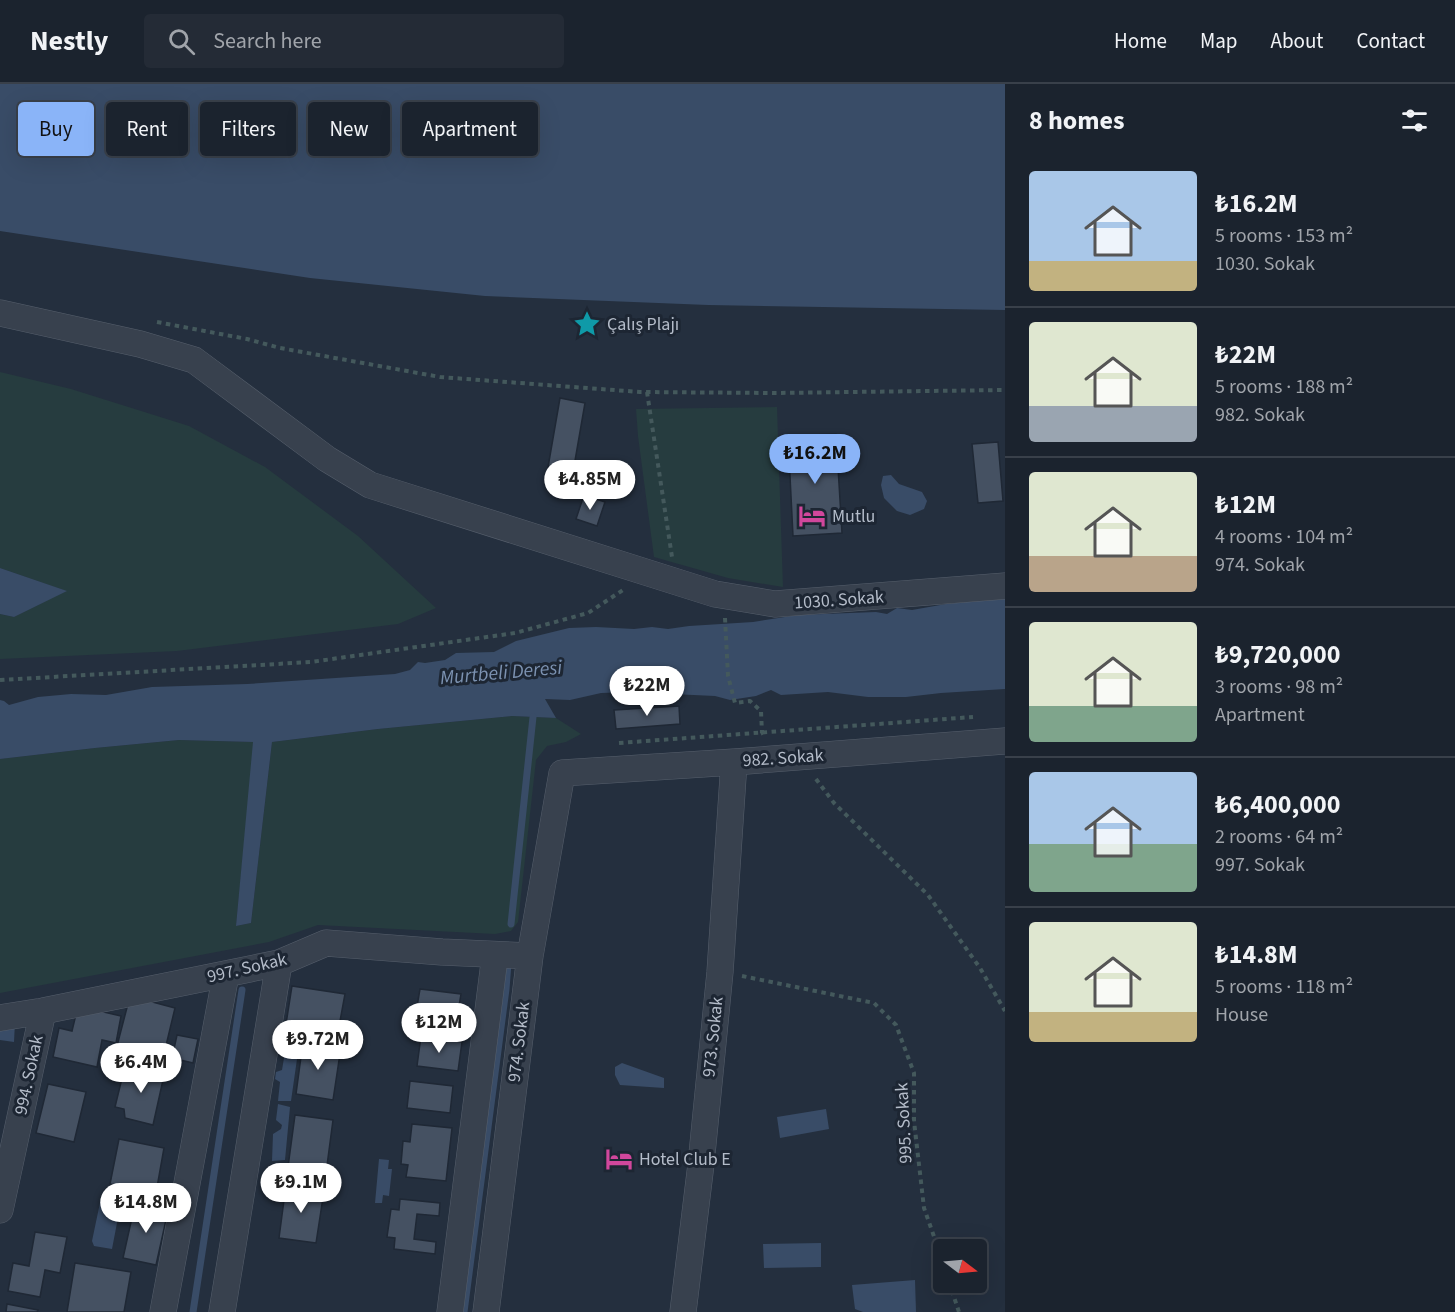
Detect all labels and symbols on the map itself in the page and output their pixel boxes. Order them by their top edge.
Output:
place icon: Çalış Plajı [572,309,602,339]
place label: Çalış Plajı [607,312,679,337]
pin: ₺16.2M [766,434,864,485]
pin: ₺4.85M [541,460,639,511]
hotel icon: Mutlu [797,501,827,531]
place label: Mutlu [832,504,875,529]
street label: 1030. Sokak [793,584,885,616]
water label: Murtbeli Deresi [439,654,563,692]
pin: ₺22M [611,666,683,717]
street label: 982. Sokak [742,743,824,773]
street label: 997. Sokak [205,947,289,989]
street label: 973. Sokak [696,995,730,1079]
street label: 974. Sokak [502,1000,536,1084]
pin: ₺12M [403,1003,475,1054]
pin: ₺9.72M [269,1020,367,1071]
street label: 994. Sokak [8,1033,50,1117]
pin: ₺6.4M [99,1043,183,1094]
street label: 995. Sokak [889,1082,919,1164]
hotel icon: Hotel Club E [604,1144,634,1174]
place label: Hotel Club E [639,1147,731,1172]
pin: ₺9.1M [259,1163,343,1214]
pin: ₺14.8M [97,1183,195,1234]
north arrow [933,1239,987,1293]

